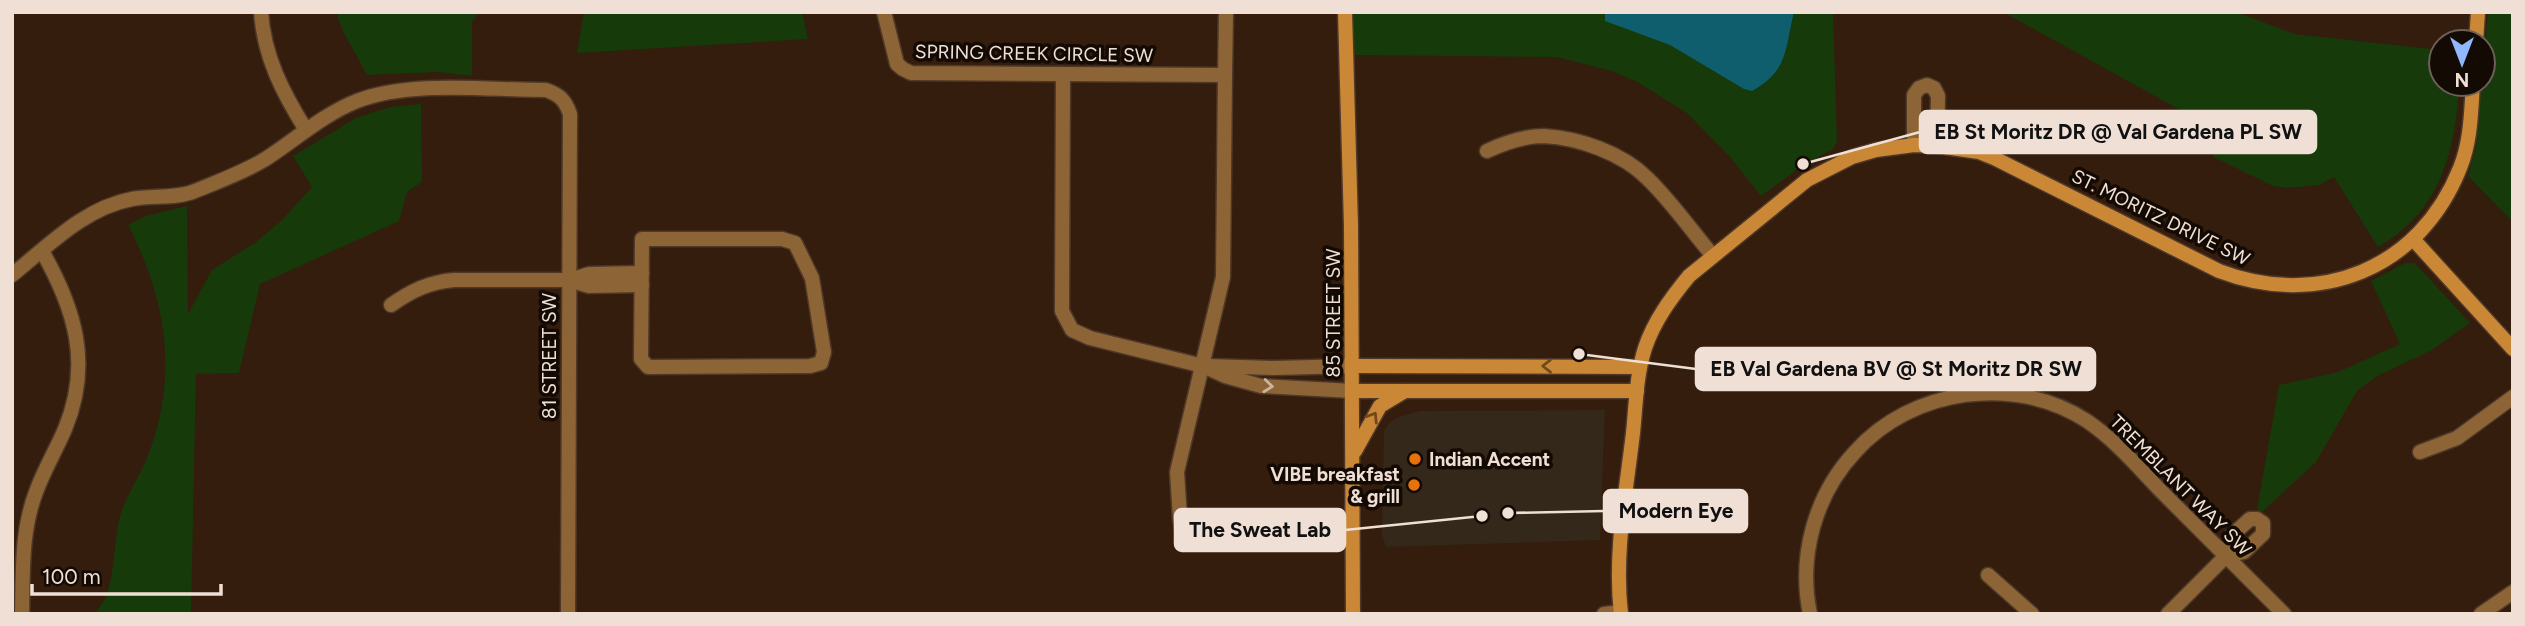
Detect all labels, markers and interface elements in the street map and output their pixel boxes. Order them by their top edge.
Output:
north arrow [2427,28,2497,98]
street label: SPRING CREEK CIRCLE SW [915,40,1154,67]
text: N [2455,68,2469,91]
callout: EB St Moritz DR @ Val Gardena PL SW [1920,111,2316,153]
text: EB St Moritz DR @ Val Gardena PL SW [1934,119,2302,144]
street label: ST. MORITZ DRIVE SW [2068,164,2254,271]
street label: 85 STREET SW [1322,248,1345,377]
street label: 81 STREET SW [538,292,561,419]
callout: EB Val Gardena BV @ St Moritz DR SW [1696,348,2095,390]
text: EB Val Gardena BV @ St Moritz DR SW [1710,356,2082,381]
one-way arrow [1542,358,1552,374]
one-way arrow [1263,378,1274,393]
street label: TREMBLANT WAY SW [2105,410,2257,561]
one-way arrow [1364,412,1377,425]
place label: Indian Accent [1429,448,1550,471]
marker: Indian Accent [1407,451,1423,467]
place label: VIBE breakfast & grill [1270,463,1400,508]
marker: VIBE breakfast & grill [1406,477,1422,493]
callout: Modern Eye [1604,490,1747,532]
text: Modern Eye [1619,498,1734,523]
callout: The Sweat Lab [1175,509,1345,551]
text: The Sweat Lab [1189,517,1331,542]
scale bar [32,552,220,596]
text: 100 m [42,564,101,589]

